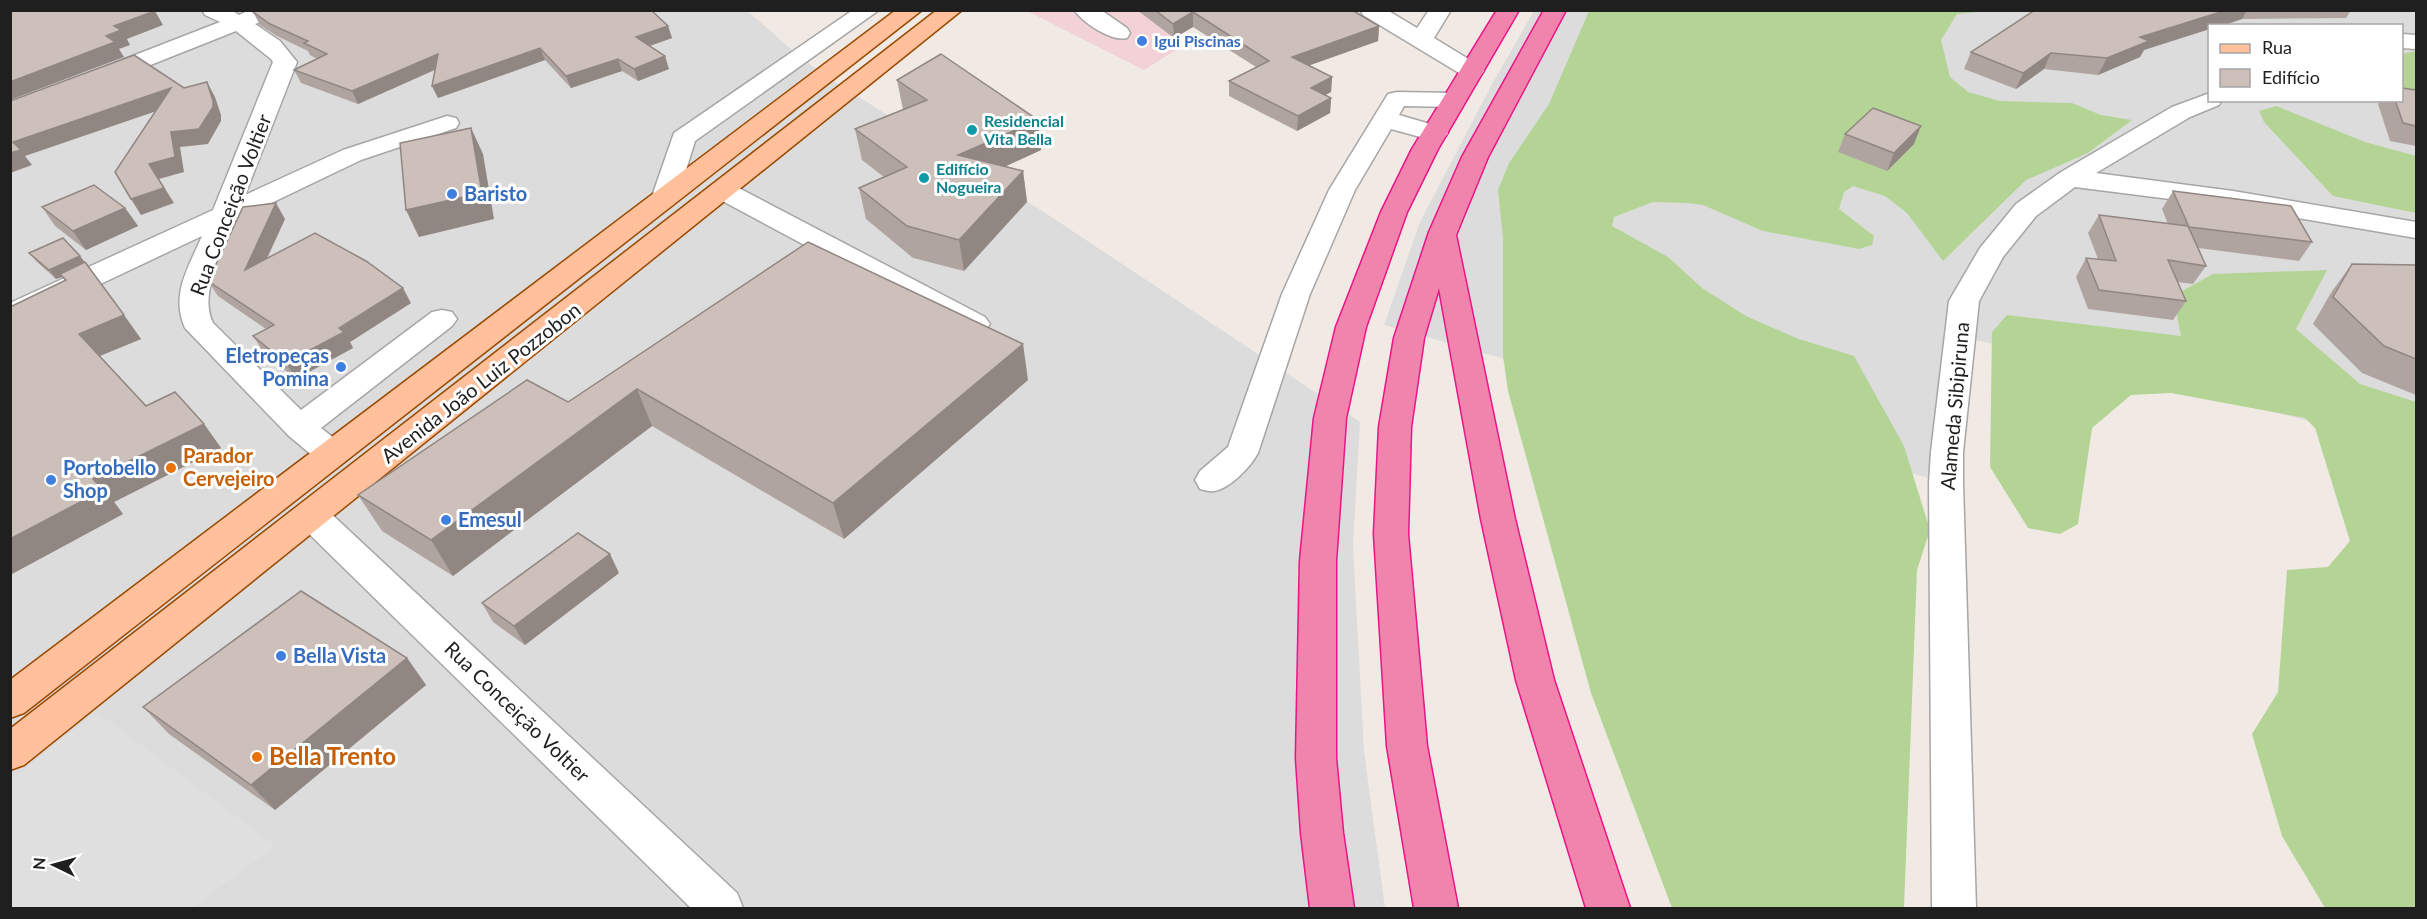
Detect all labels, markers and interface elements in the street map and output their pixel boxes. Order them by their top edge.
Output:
legend [2208,24,2403,102]
place label: Igui Piscinas [1154,31,1241,50]
marker: Igui Piscinas [1135,34,1149,48]
text: Rua [2262,36,2292,58]
text: Edifício [2262,66,2320,88]
street label: Rua Conceição Voltier [184,110,276,299]
place label: Residencial Vita Bella [983,111,1064,148]
marker: Residencial Vita Bella [965,123,979,137]
place label: Edifício Nogueira [936,159,1001,196]
marker: Edifício Nogueira [917,171,931,185]
place label: Baristo [464,181,527,205]
marker: Baristo [445,187,459,201]
street label: Avenida João Luiz Pozzobon [376,297,585,467]
street label: Alameda Sibipiruna [1935,321,1973,491]
place label: Eletropeças Pomina [225,343,329,390]
marker: Eletropeças Pomina [334,360,348,374]
place label: Parador Cervejeiro [183,443,275,490]
place label: Portobello Shop [63,455,156,502]
marker: Parador Cervejeiro [164,461,178,475]
marker: Portobello Shop [44,473,58,487]
place label: Emesul [458,507,522,531]
marker: Emesul [439,513,453,527]
street label: Rua Conceição Voltier [440,636,596,787]
place label: Bella Vista [293,643,386,667]
marker: Bella Vista [274,649,288,663]
place label: Bella Trento [269,741,396,770]
marker: Bella Trento [250,750,264,764]
north arrow [24,835,84,895]
text: N [29,857,49,871]

